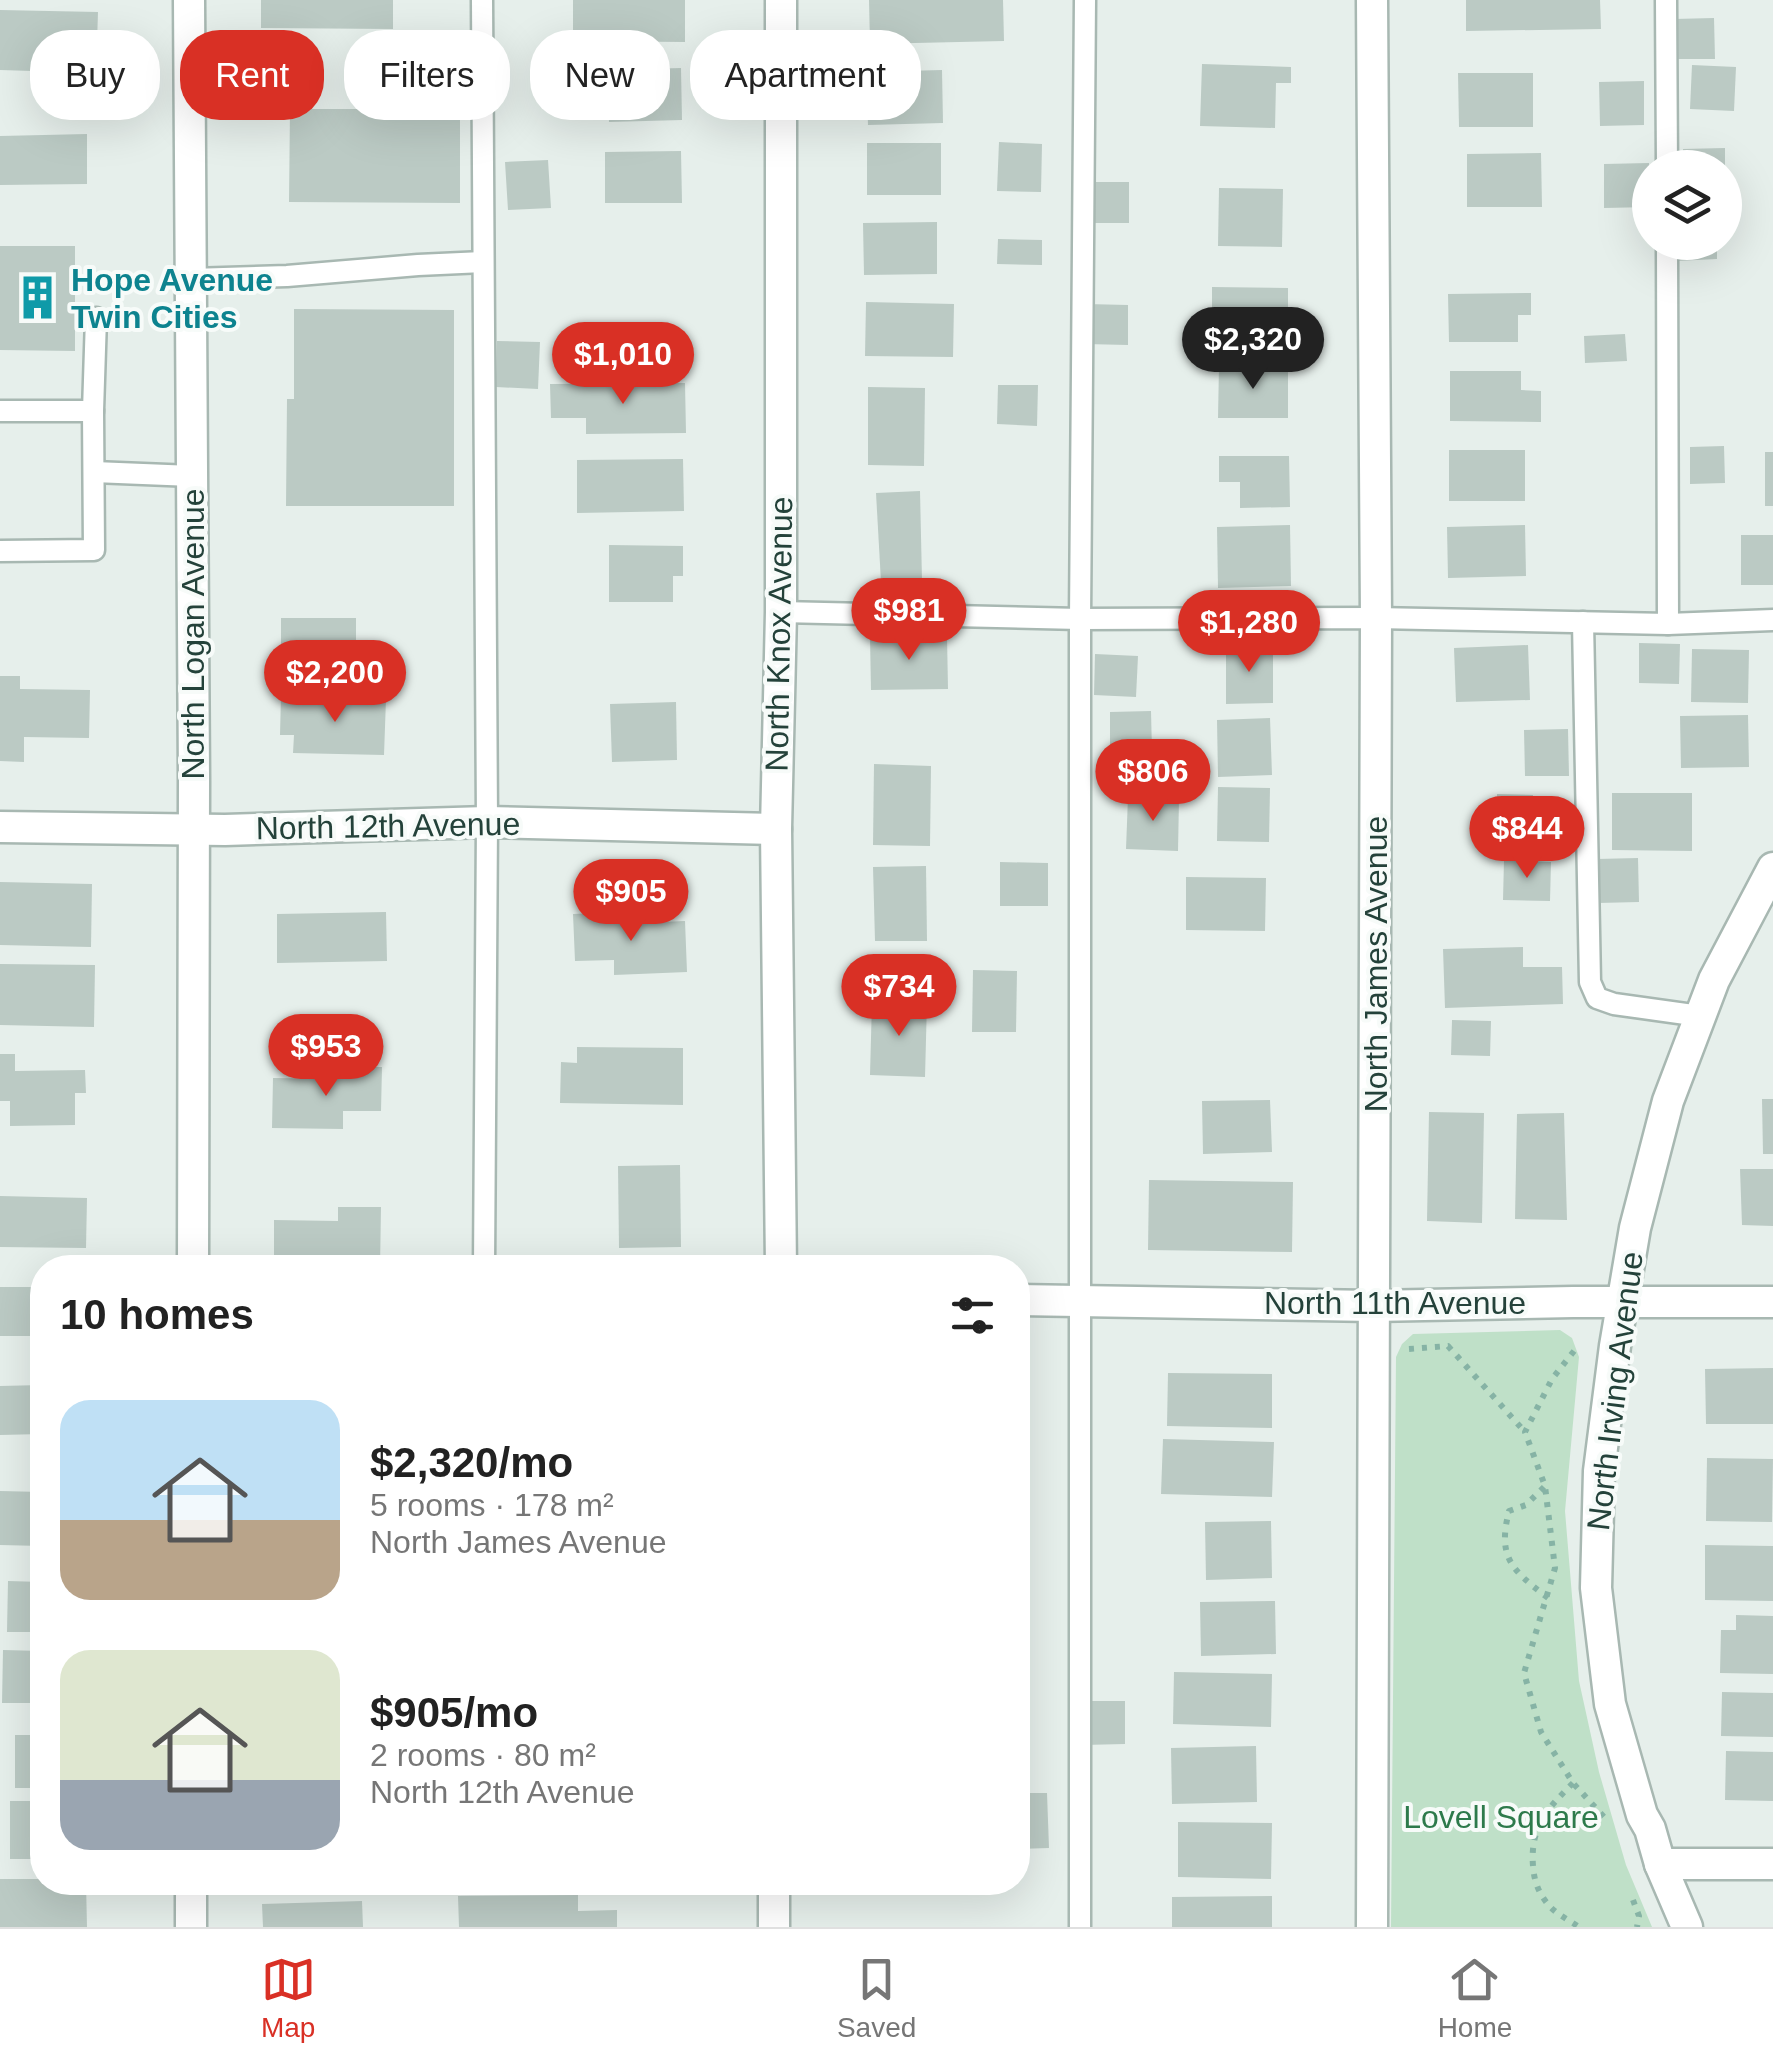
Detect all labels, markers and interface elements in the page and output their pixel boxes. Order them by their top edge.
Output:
chip: Buy [30,30,160,120]
chip: Rent [180,30,324,120]
chip: Filters [344,30,510,120]
chip: New [530,30,670,120]
chip: Apartment [690,30,921,120]
map controls [1632,150,1742,260]
button: layers [1632,150,1742,260]
place label: Hope Avenue Twin Cities [71,262,273,335]
building icon: Hope Avenue Twin Cities [14,274,62,322]
pin: $2,320 [1172,307,1334,392]
text: $2,320 [1204,321,1302,357]
pin: $1,010 [542,322,704,407]
text: $1,010 [574,336,672,372]
street label: North Logan Avenue [175,488,211,780]
street label: North Knox Avenue [759,496,799,772]
pin: $981 [850,578,968,663]
pin: $1,280 [1168,590,1330,675]
text: $981 [873,592,945,628]
text: $1,280 [1200,604,1298,640]
pin: $2,200 [254,640,416,725]
text: $2,200 [286,654,384,690]
pin: $806 [1094,739,1212,824]
text: $806 [1117,753,1189,789]
pin: $844 [1468,796,1586,881]
street label: North 12th Avenue [255,806,521,846]
text: $844 [1491,810,1563,846]
street label: North James Avenue [1358,816,1394,1112]
pin: $905 [572,859,690,944]
text: $905 [595,873,667,909]
pin: $734 [840,954,958,1039]
text: $734 [863,968,935,1004]
pin: $953 [267,1014,385,1099]
text: $953 [290,1028,362,1064]
street label: North Irving Avenue [1580,1250,1650,1532]
street label: North 11th Avenue [1264,1285,1526,1321]
icon: filters [945,1288,1000,1343]
text: 10 homes [60,1291,254,1338]
text: $2,320/mo [370,1439,573,1486]
icon: home [140,1440,260,1560]
text: 5 rooms · 178 m² [370,1487,614,1523]
text: North James Avenue [370,1524,666,1560]
text: $905/mo [370,1689,538,1736]
icon: home [140,1690,260,1810]
text: 2 rooms · 80 m² [370,1737,596,1773]
text: North 12th Avenue [370,1774,635,1810]
park label: Lovell Square [1403,1799,1599,1835]
tab: Map [261,1952,316,2044]
tab: Saved [837,1952,916,2044]
tab: Home [1438,1952,1512,2044]

